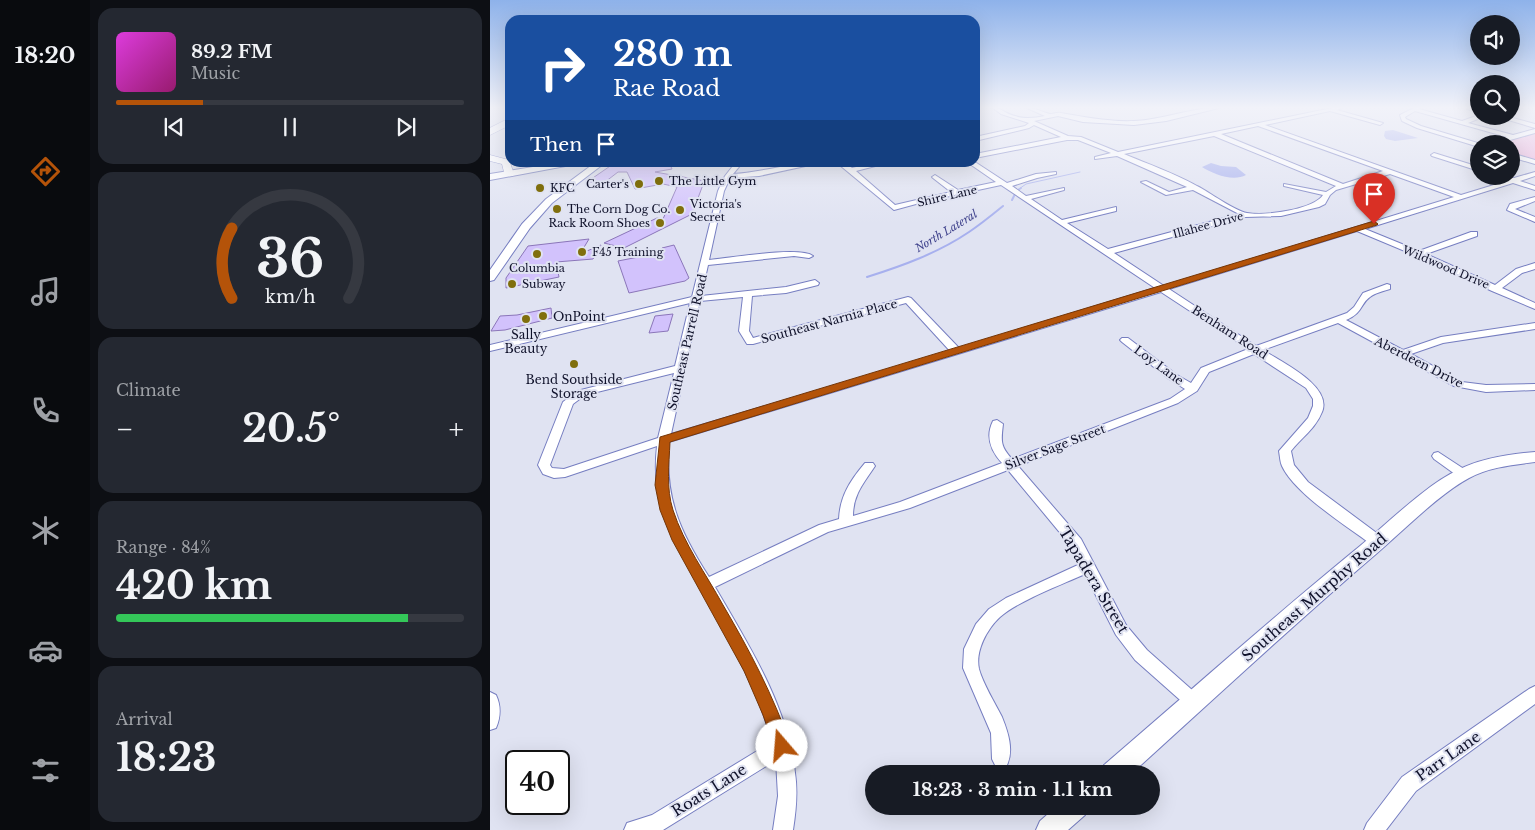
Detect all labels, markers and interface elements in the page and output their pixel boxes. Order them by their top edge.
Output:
map controls [1470,15,1520,185]
button: sound [1470,15,1520,65]
text: 280 m [613,32,732,75]
icon: right [530,35,595,100]
text: 89.2 FM [191,40,273,63]
text: 18:20 [15,42,75,69]
text: Music [191,63,240,83]
text: Rae Road [613,75,720,102]
button: search [1470,75,1520,125]
icon: previous [160,113,188,141]
icon: pause [276,113,304,141]
icon: next [392,113,420,141]
icon: arrive [592,130,620,158]
text: Then [530,133,582,156]
button: layers [1470,135,1520,185]
icon: directions [28,154,63,189]
pin [1353,173,1395,224]
place label: The Little Gym [669,174,756,188]
marker: The Little Gym [653,175,665,187]
place label: Carter's [586,177,629,191]
marker: Carter's [633,178,645,190]
icon: arrive [1360,180,1388,208]
place label: KFC [550,181,575,195]
marker: KFC [534,182,546,194]
street label: Shire Lane [916,182,978,210]
place label: Victoria's Secret [689,197,742,224]
place label: The Corn Dog Co. [567,202,670,216]
marker: The Corn Dog Co. [551,203,563,215]
marker: Victoria's Secret [674,204,686,216]
water label: North Lateral [911,207,980,256]
street label: Illahee Drive [1171,209,1245,241]
place label: Rack Room Shoes [549,216,650,230]
marker: Rack Room Shoes [654,217,666,229]
text: 36 [256,227,324,291]
street label: Wildwood Drive [1399,242,1492,292]
place label: F45 Training [592,245,664,259]
marker: F45 Training [576,246,588,258]
marker: Columbia [531,248,543,260]
place label: Columbia [509,261,566,275]
street label: Southeast Parrell Road [664,272,710,412]
icon: music [28,274,63,309]
place label: Subway [522,277,566,291]
marker: Subway [506,278,518,290]
text: km/h [265,286,315,308]
street label: Southeast Narnia Place [759,296,899,346]
street label: Benham Road [1189,302,1271,362]
place label: OnPoint [553,309,606,324]
marker: OnPoint [537,310,549,322]
marker: Sally Beauty [520,313,532,325]
place label: Sally Beauty [505,327,548,356]
street label: Aberdeen Drive [1371,333,1466,391]
street label: Loy Lane [1131,342,1187,388]
marker: Bend Southside Storage [568,358,580,370]
place label: Bend Southside Storage [526,372,623,401]
text: Climate [116,380,181,400]
icon: phone [28,393,63,428]
text: 20.5° [242,405,340,452]
text: − [116,412,134,447]
text: + [449,412,464,447]
street label: Silver Sage Street [1003,421,1108,473]
icon: climate [28,513,63,548]
street label: Tapadera Street [1055,523,1133,637]
street label: Southeast Murphy Road [1238,529,1390,665]
text: Range · 84% [116,537,211,557]
text: 420 km [116,562,272,609]
icon: car [28,633,63,668]
text: Arrival [116,709,173,729]
position arrow [755,719,807,771]
street label: Parr Lane [1412,727,1484,785]
text: 18:23 [116,734,216,781]
speed limit sign: 40 [505,750,570,815]
icon: filters [28,753,63,788]
street label: Roats Lane [668,759,750,821]
text: 18:23 · 3 min · 1.1 km [912,778,1113,801]

